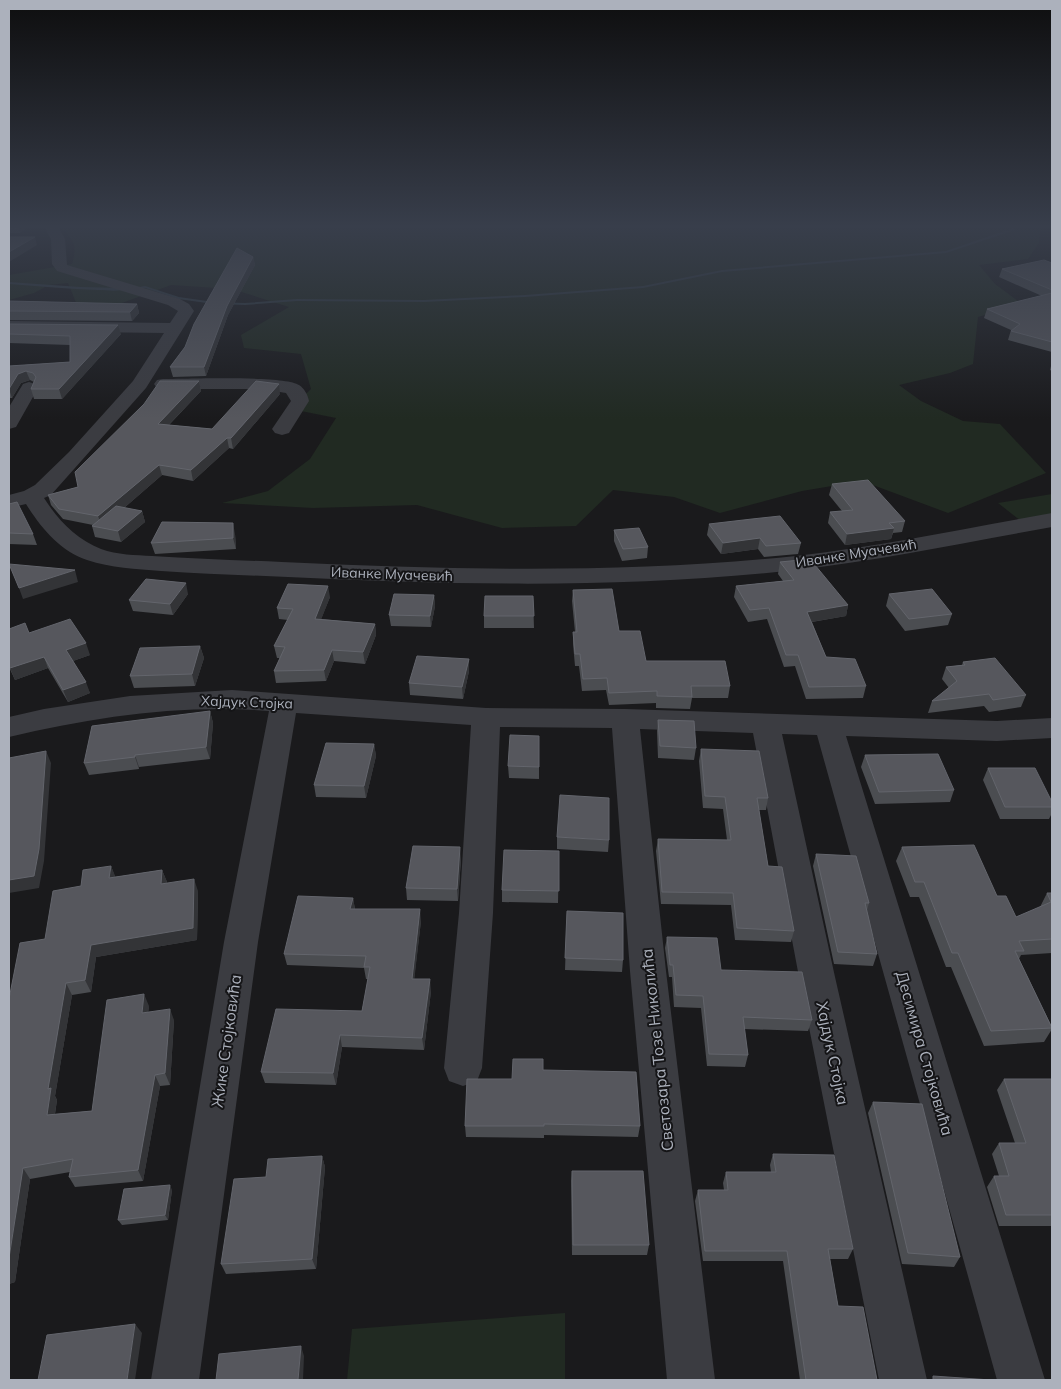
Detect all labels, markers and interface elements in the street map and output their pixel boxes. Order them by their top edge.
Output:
street label: Иванке Муачевић [794,535,918,571]
street label: Иванке Муачевић [331,563,453,585]
street label: Хајдук Стојка [201,691,293,713]
street label: Светозара Тозе Николића [636,948,678,1152]
street label: Десимира Стојковића [892,968,958,1138]
street label: Жике Стојковића [207,973,245,1109]
street label: Хајдук Стојка [812,999,854,1107]

